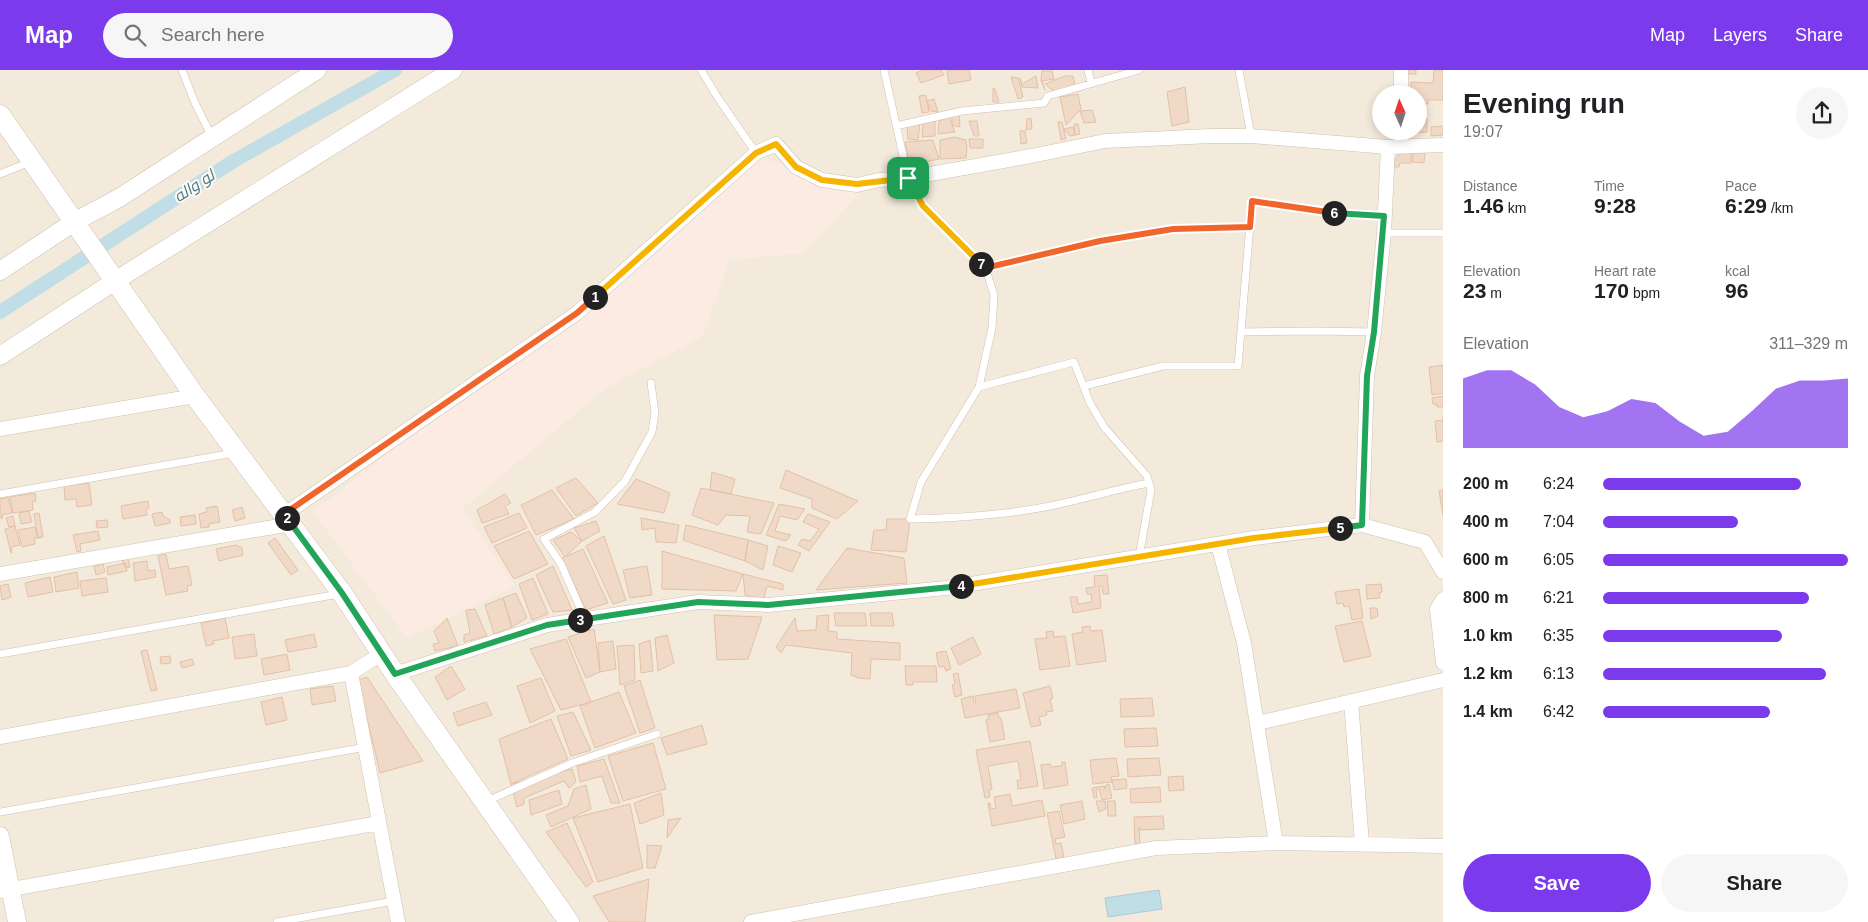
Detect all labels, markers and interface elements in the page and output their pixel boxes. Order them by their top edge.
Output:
search box [103,13,453,58]
text: Map [25,21,73,48]
icon: search [121,21,149,49]
text: Search here [161,24,265,45]
text: Map [1650,25,1685,45]
text: Layers [1713,25,1767,45]
text: Share [1795,25,1843,45]
north arrow [1372,85,1428,140]
map controls [1372,85,1427,140]
button: share [1796,87,1848,139]
text: Evening run [1463,88,1625,119]
text: 19:07 [1463,123,1503,140]
pin [887,157,929,199]
icon: arrive [894,164,922,192]
water label: لو واله [171,165,220,206]
text: Distance [1463,178,1517,194]
text: Time [1594,178,1625,194]
text: Pace [1725,178,1757,194]
text: 1.46 [1463,194,1504,217]
text: 9:28 [1594,194,1636,217]
text: 6:29 [1725,194,1767,217]
pin: 6 [1322,200,1346,226]
text: km [1504,200,1526,216]
text: /km [1767,200,1793,216]
text: 6 [1331,205,1338,221]
pin: 7 [968,252,994,276]
text: 7 [978,256,985,272]
text: Elevation [1463,263,1521,279]
text: Heart rate [1594,263,1656,279]
text: kcal [1725,263,1750,279]
text: 23 [1463,279,1486,302]
text: 170 [1594,279,1629,302]
text: 96 [1725,279,1748,302]
pin: 1 [582,284,608,310]
text: m [1486,285,1502,301]
text: bpm [1629,285,1660,301]
text: 1 [592,289,599,305]
text: Elevation [1463,335,1529,352]
text: 311–329 m [1769,335,1848,352]
text: 200 m [1463,475,1508,492]
text: 6:24 [1543,475,1574,492]
pin: 2 [274,506,300,530]
text: 2 [284,510,291,526]
text: 400 m [1463,513,1508,530]
text: 7:04 [1543,513,1574,530]
pin: 5 [1328,516,1352,540]
text: 5 [1337,520,1344,536]
text: 600 m [1463,551,1508,568]
text: 6:05 [1543,551,1574,568]
pin: 4 [948,574,974,598]
text: 4 [958,578,965,594]
text: 800 m [1463,589,1508,606]
text: 6:21 [1543,589,1574,606]
pin: 3 [568,608,592,632]
text: 3 [577,612,584,628]
text: 1.0 km [1463,627,1513,644]
text: 6:35 [1543,627,1574,644]
text: 1.2 km [1463,665,1513,682]
text: 6:13 [1543,665,1574,682]
text: 1.4 km [1463,703,1513,720]
text: 6:42 [1543,703,1574,720]
button: Save [1463,854,1651,912]
button: Share [1661,854,1848,912]

